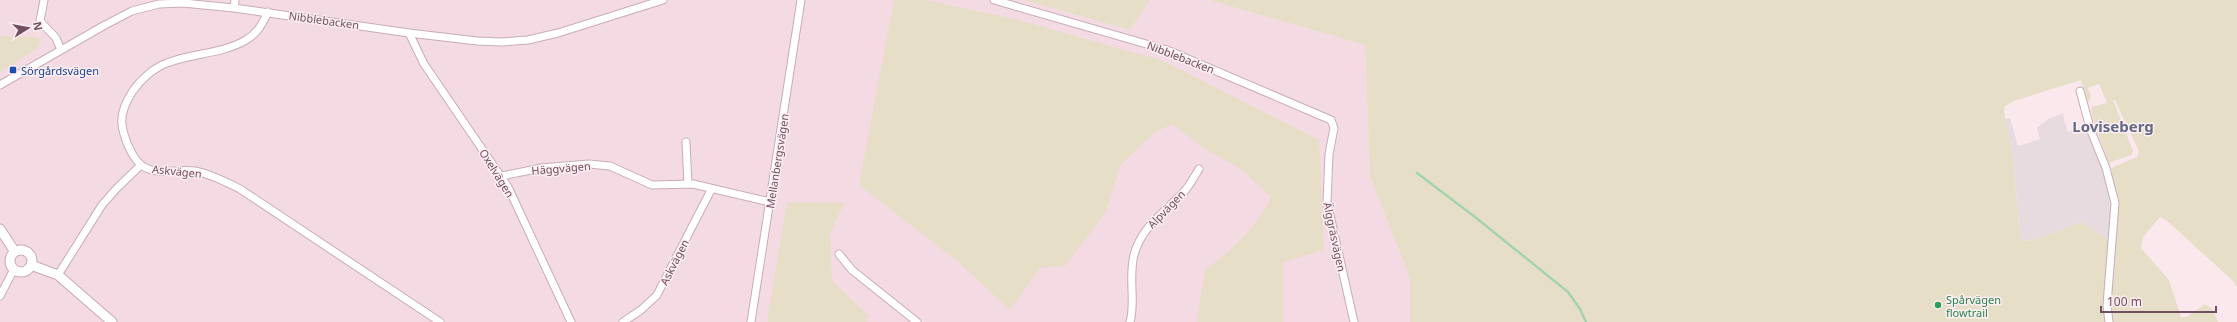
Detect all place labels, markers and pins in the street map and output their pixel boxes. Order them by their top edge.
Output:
place label: Sörgårdsvägen [21,63,99,78]
marker: Sörgårdsvägen [8,65,18,75]
place label: Spårvägen flowtrail [1946,292,2001,320]
marker: Spårvägen flowtrail [1933,300,1943,310]

